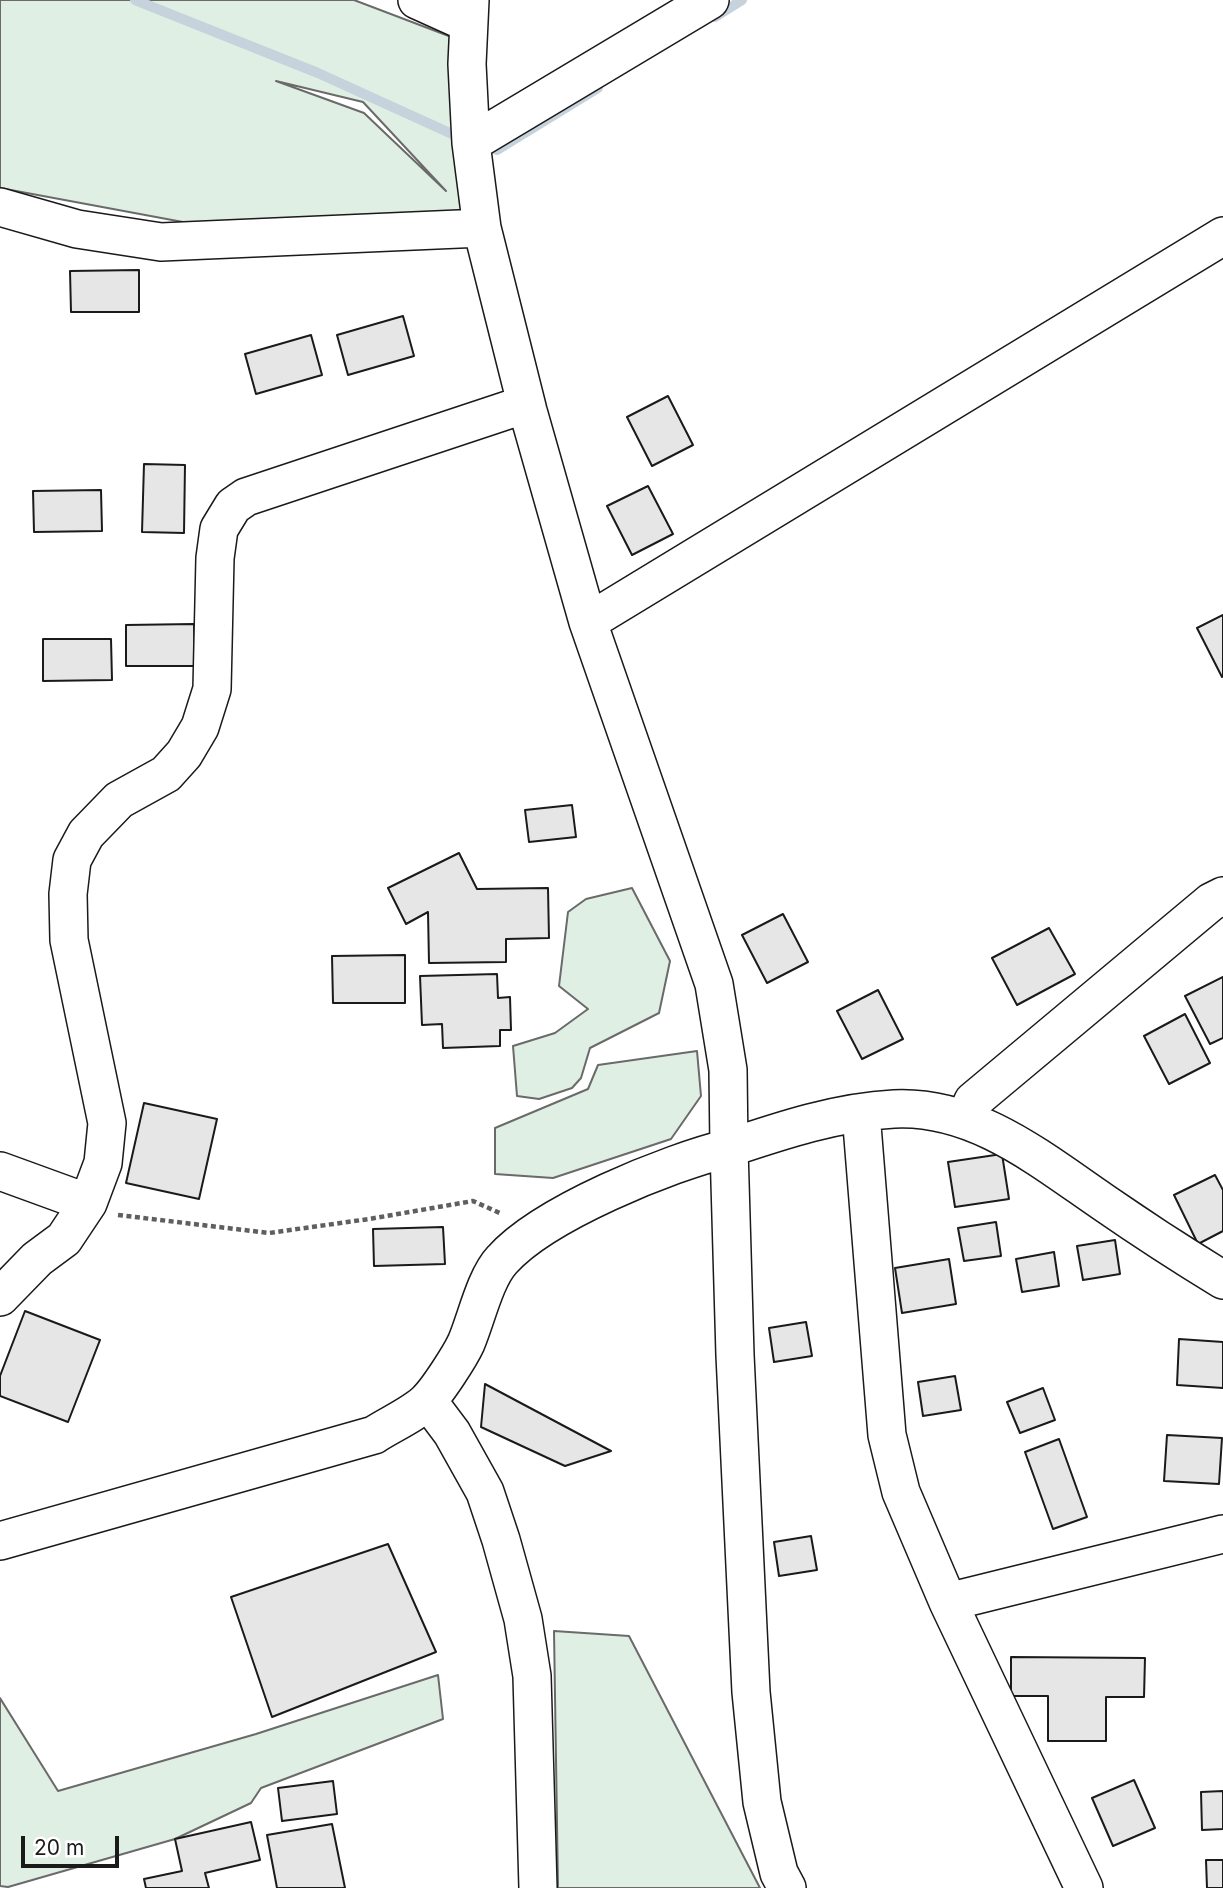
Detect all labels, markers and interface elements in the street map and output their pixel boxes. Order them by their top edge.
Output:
scale bar [24,1822,122,1866]
text: 20 m [34,1835,84,1860]

